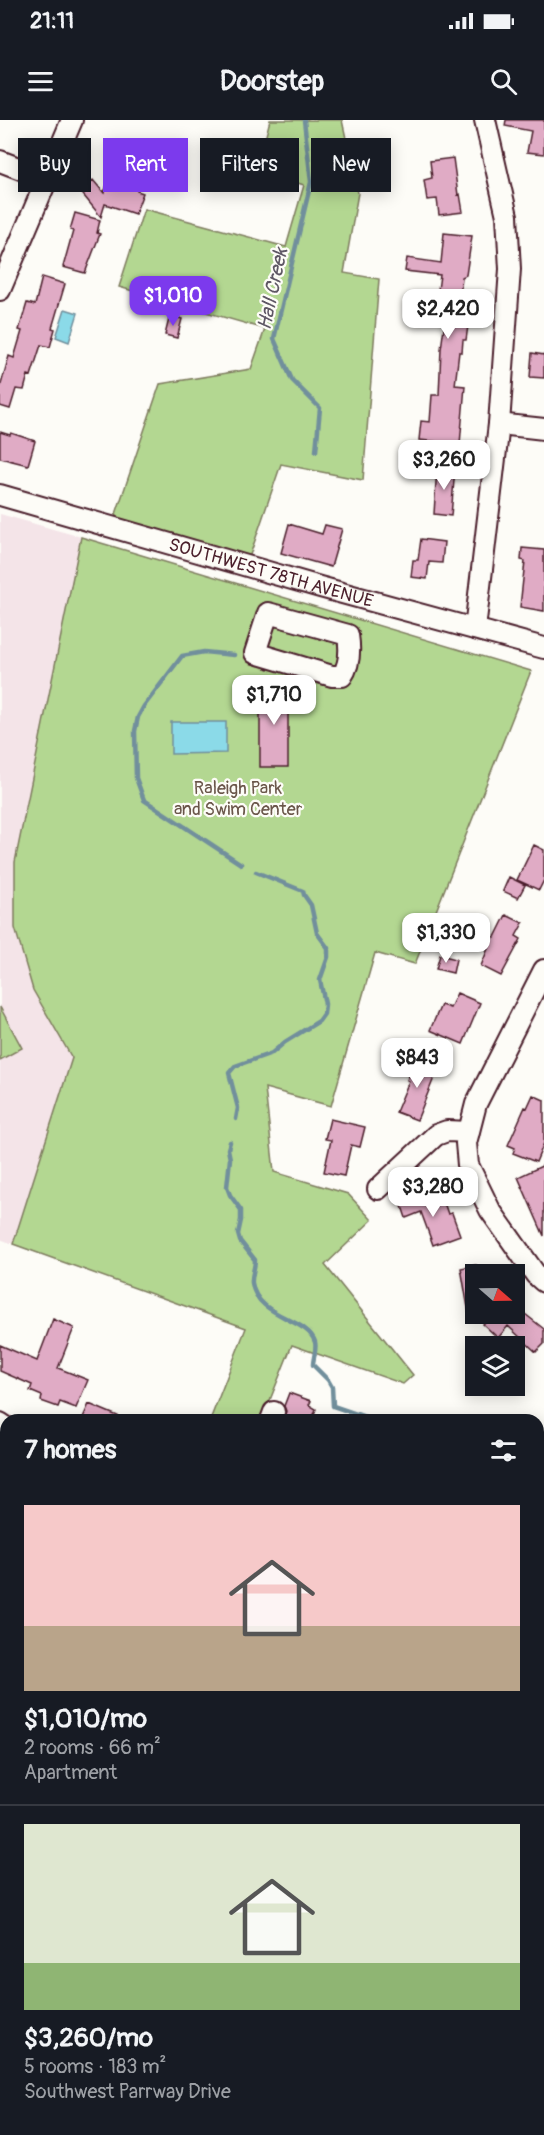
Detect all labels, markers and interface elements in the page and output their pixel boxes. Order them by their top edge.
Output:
text: 21:11 [30,7,74,35]
icon: menu [24,65,57,98]
text: Doorstep [220,65,324,98]
icon: search [487,65,520,98]
chip: Buy [18,138,91,192]
chip: Rent [103,138,188,192]
chip: Filters [200,138,299,192]
chip: New [311,138,391,192]
water label: Hall Creek [252,244,294,332]
pin: $1,010 [124,276,222,327]
text: $1,010 [144,283,202,308]
pin: $2,420 [399,289,497,340]
text: $2,420 [416,296,480,321]
pin: $3,260 [395,440,493,491]
text: $3,260 [412,447,476,472]
street label: SOUTHWEST 78TH AVENUE [166,533,376,613]
pin: $1,710 [225,675,323,726]
text: $1,710 [246,682,302,707]
park label: Raleigh Park and Swim Center [174,777,303,821]
pin: $1,330 [397,913,495,964]
text: $1,330 [416,920,476,945]
pin: $843 [381,1038,453,1089]
text: $843 [395,1045,439,1070]
pin: $3,280 [384,1167,482,1218]
text: $3,280 [402,1174,464,1199]
north arrow [465,1264,525,1324]
map controls [465,1264,525,1396]
button: layers [465,1336,525,1396]
text: 7 homes [24,1434,116,1466]
icon: filters [487,1434,520,1467]
icon: home [218,1544,326,1652]
text: $1,010/mo [24,1703,147,1735]
text: 2 rooms · 66 m² [24,1735,161,1760]
text: Apartment [24,1760,117,1785]
icon: home [218,1863,326,1971]
text: $3,260/mo [24,2022,153,2054]
text: 5 rooms · 183 m² [24,2054,166,2079]
text: Southwest Parrway Drive [24,2079,231,2104]

